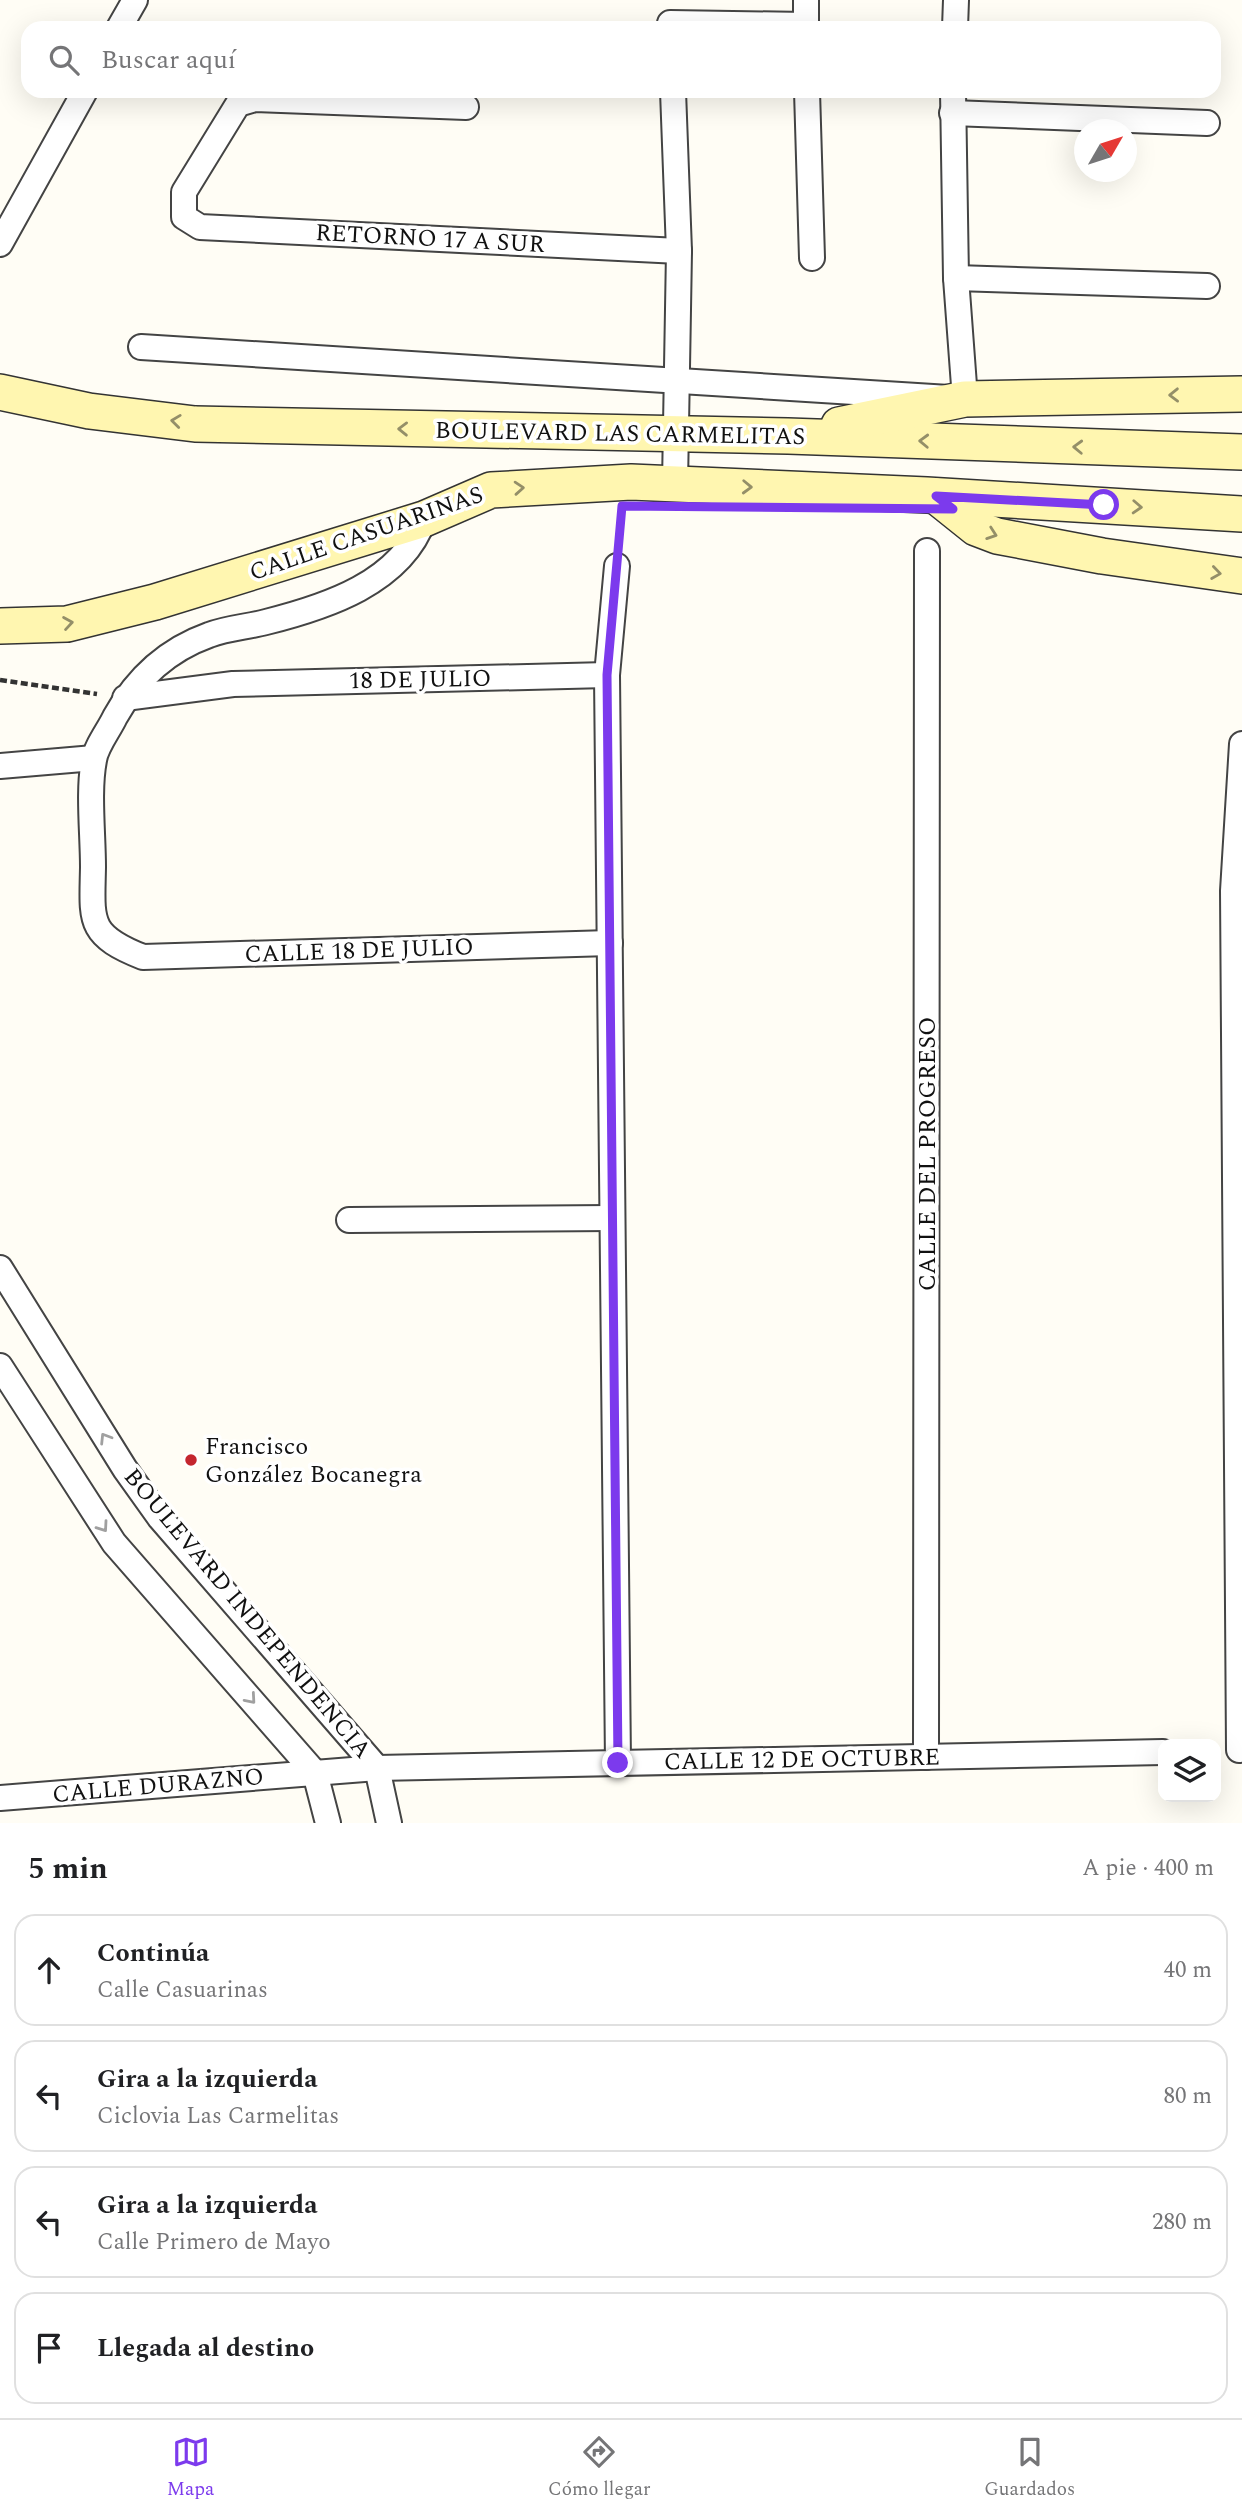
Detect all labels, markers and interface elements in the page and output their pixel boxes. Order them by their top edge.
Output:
search box [21,21,1221,98]
text: Buscar aquí [101,40,236,80]
icon: search [45,41,83,79]
north arrow [1074,119,1137,182]
street label: RETORNO 17 A SUR [314,215,546,263]
one-way arrow [1168,387,1179,403]
street label: BOULEVARD LAS CARMELITAS [435,413,805,455]
one-way arrow [170,414,181,429]
one-way arrow [397,421,408,436]
one-way arrow [918,434,929,449]
one-way arrow [1072,439,1083,454]
street label: CALLE CASUARINAS [245,477,488,591]
one-way arrow [741,479,752,494]
one-way arrow [514,481,525,496]
route start [1088,489,1119,520]
one-way arrow [1132,500,1143,515]
one-way arrow [985,526,998,540]
one-way arrow [1210,565,1222,580]
one-way arrow [62,616,74,631]
street label: 18 DE JULIO [348,661,492,699]
street label: CALLE 18 DE JULIO [244,929,474,973]
street label: CALLE DEL PROGRESO [910,1017,946,1291]
place label: Francisco González Bocanegra [205,1429,422,1493]
one-way arrow [101,1432,114,1445]
marker: Francisco González Bocanegra [183,1452,199,1468]
street label: BOULEVARD INDEPENDENCIA [115,1460,380,1767]
one-way arrow [94,1519,107,1532]
one-way arrow [243,1691,255,1704]
map controls [1158,1739,1221,1802]
button: layers [1158,1739,1221,1802]
street label: CALLE 12 DE OCTUBRE [664,1740,940,1780]
route end [602,1747,633,1778]
street label: CALLE DURAZNO [51,1759,265,1813]
text: 5 min [28,1846,108,1892]
text: A pie · 400 m [1082,1851,1214,1886]
text: Continúa [97,1933,209,1973]
icon: ahead [30,1951,68,1989]
text: 40 m [1163,1953,1212,1988]
text: Calle Casuarinas [97,1973,268,2008]
text: Gira a la izquierda [97,2059,318,2099]
icon: left [30,2077,68,2115]
text: 80 m [1163,2079,1212,2114]
text: Ciclovia Las Carmelitas [97,2099,339,2134]
text: Gira a la izquierda [97,2185,318,2225]
icon: left [30,2203,68,2241]
text: 280 m [1152,2205,1212,2240]
text: Calle Primero de Mayo [97,2225,331,2260]
text: Llegada al destino [97,2328,314,2368]
icon: arrive [30,2329,68,2367]
tab: Mapa [167,2433,214,2504]
tab: Cómo llegar [548,2433,651,2504]
tab: Guardados [984,2433,1075,2504]

